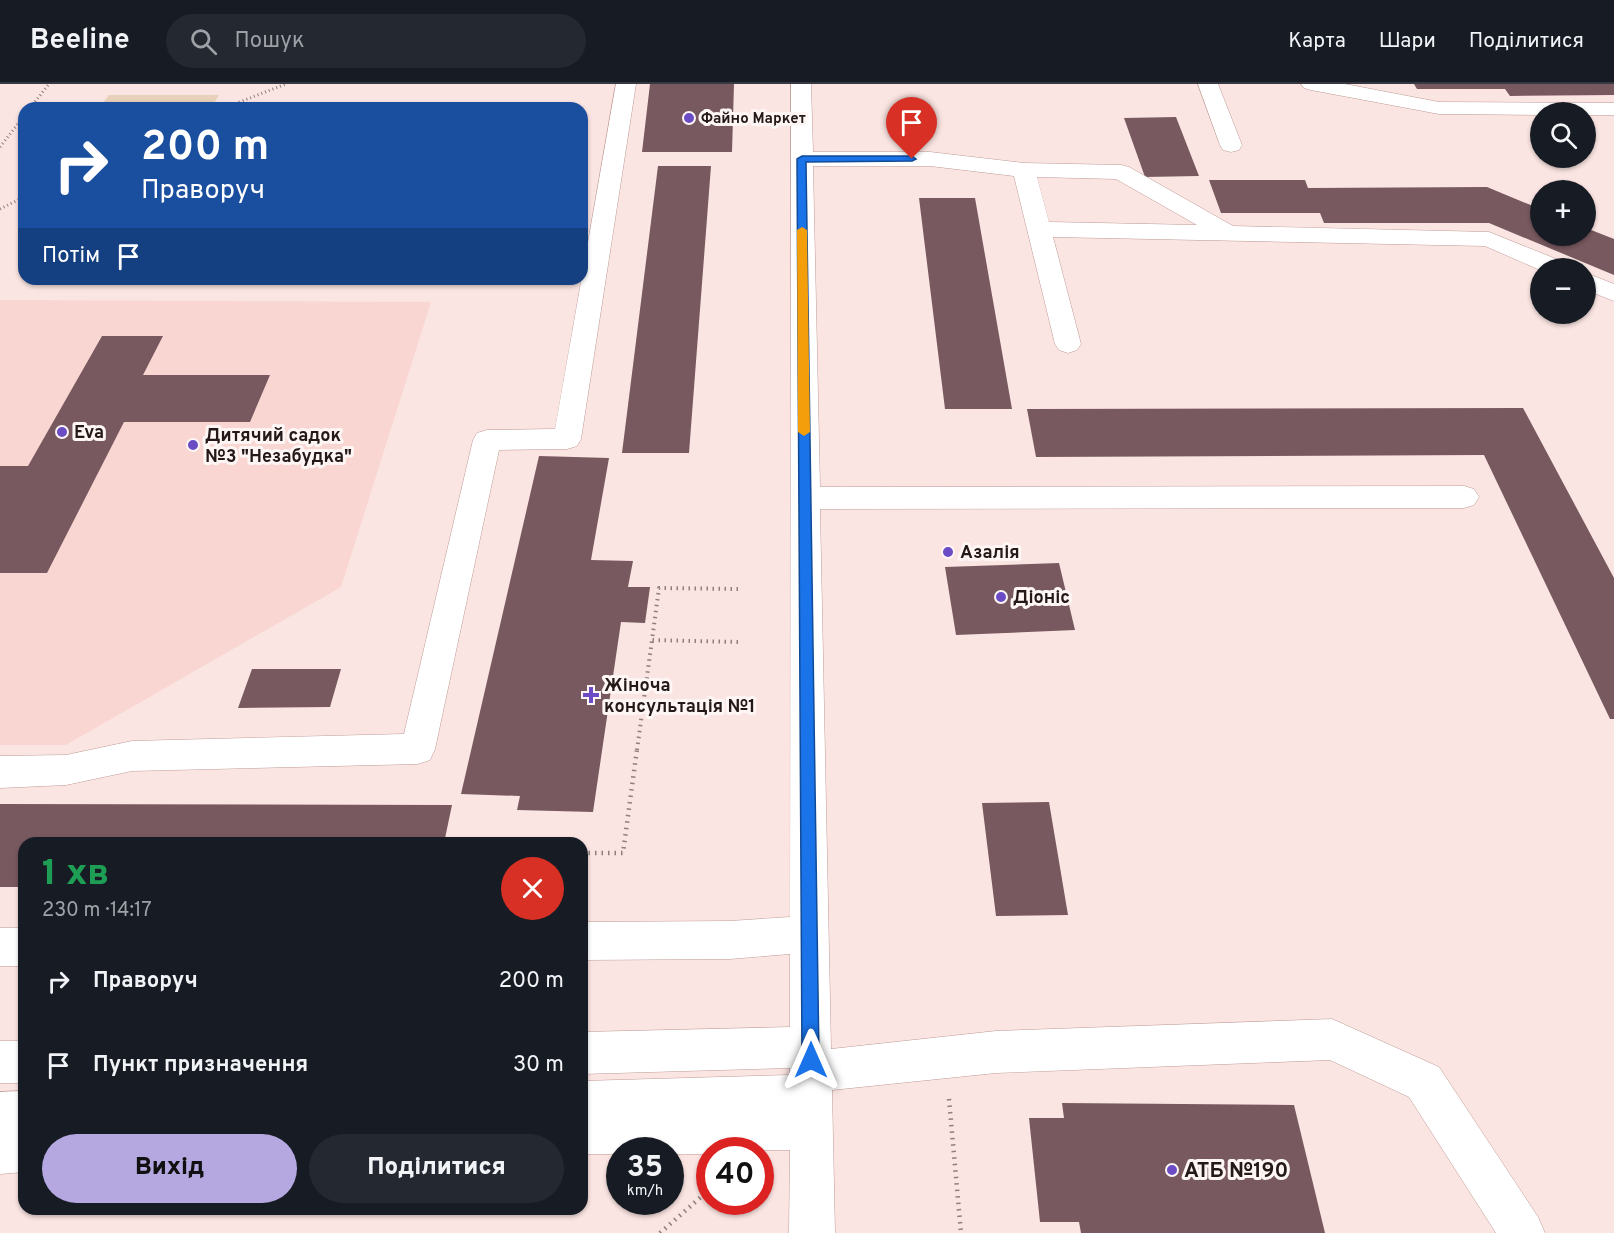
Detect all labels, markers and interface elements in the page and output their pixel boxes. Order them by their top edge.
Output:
search box [166,14,586,68]
text: Beeline [30,23,130,59]
icon: search [187,25,220,58]
text: Пошук [235,28,305,55]
text: Карта [1288,28,1346,55]
text: Шари [1379,28,1436,55]
text: Поділитися [1469,28,1584,55]
pin [886,97,937,159]
map controls [1530,102,1596,324]
button: search [1530,102,1596,168]
icon: arrive [895,106,928,139]
place label: Файно Маркет [701,110,806,129]
marker: Файно Маркет [682,111,696,125]
text: 200 m [141,122,269,175]
icon: right [42,126,120,204]
text: Праворуч [141,174,265,208]
button: + [1530,180,1596,246]
icon: arrive [112,240,145,273]
text: Потім [42,243,100,270]
button: − [1530,258,1596,324]
place label: Eva [74,422,104,445]
marker: Eva [55,425,69,439]
place label: Дитячий садок №3 "Незабудка" [205,425,352,469]
marker: Дитячий садок №3 "Незабудка" [186,438,200,452]
place label: Азалія [960,542,1020,565]
marker: Азалія [941,545,955,559]
place label: Діоніс [1013,587,1070,610]
marker: Діоніс [994,590,1008,604]
place label: Жіноча консультація №1 [604,675,755,719]
marker: Жіноча консультація №1 [582,686,600,704]
text: 1 хв [42,852,109,898]
button: close [501,857,564,920]
text: 230 m · 14:17 [42,898,152,924]
icon: right [42,965,75,998]
text: Праворуч [93,968,198,995]
text: 200 m [499,968,564,995]
position arrow [779,1028,843,1092]
icon: arrive [42,1049,75,1082]
text: Пункт призначення [93,1052,308,1079]
text: 30 m [513,1052,564,1079]
button: Вихід [42,1134,297,1203]
button: Поділитися [309,1134,564,1203]
speed limit sign: 40 [696,1137,774,1215]
text: 35 [627,1150,663,1187]
place label: АТБ №190 [1184,1158,1288,1185]
marker: АТБ №190 [1165,1163,1179,1177]
text: km/h [627,1182,663,1201]

